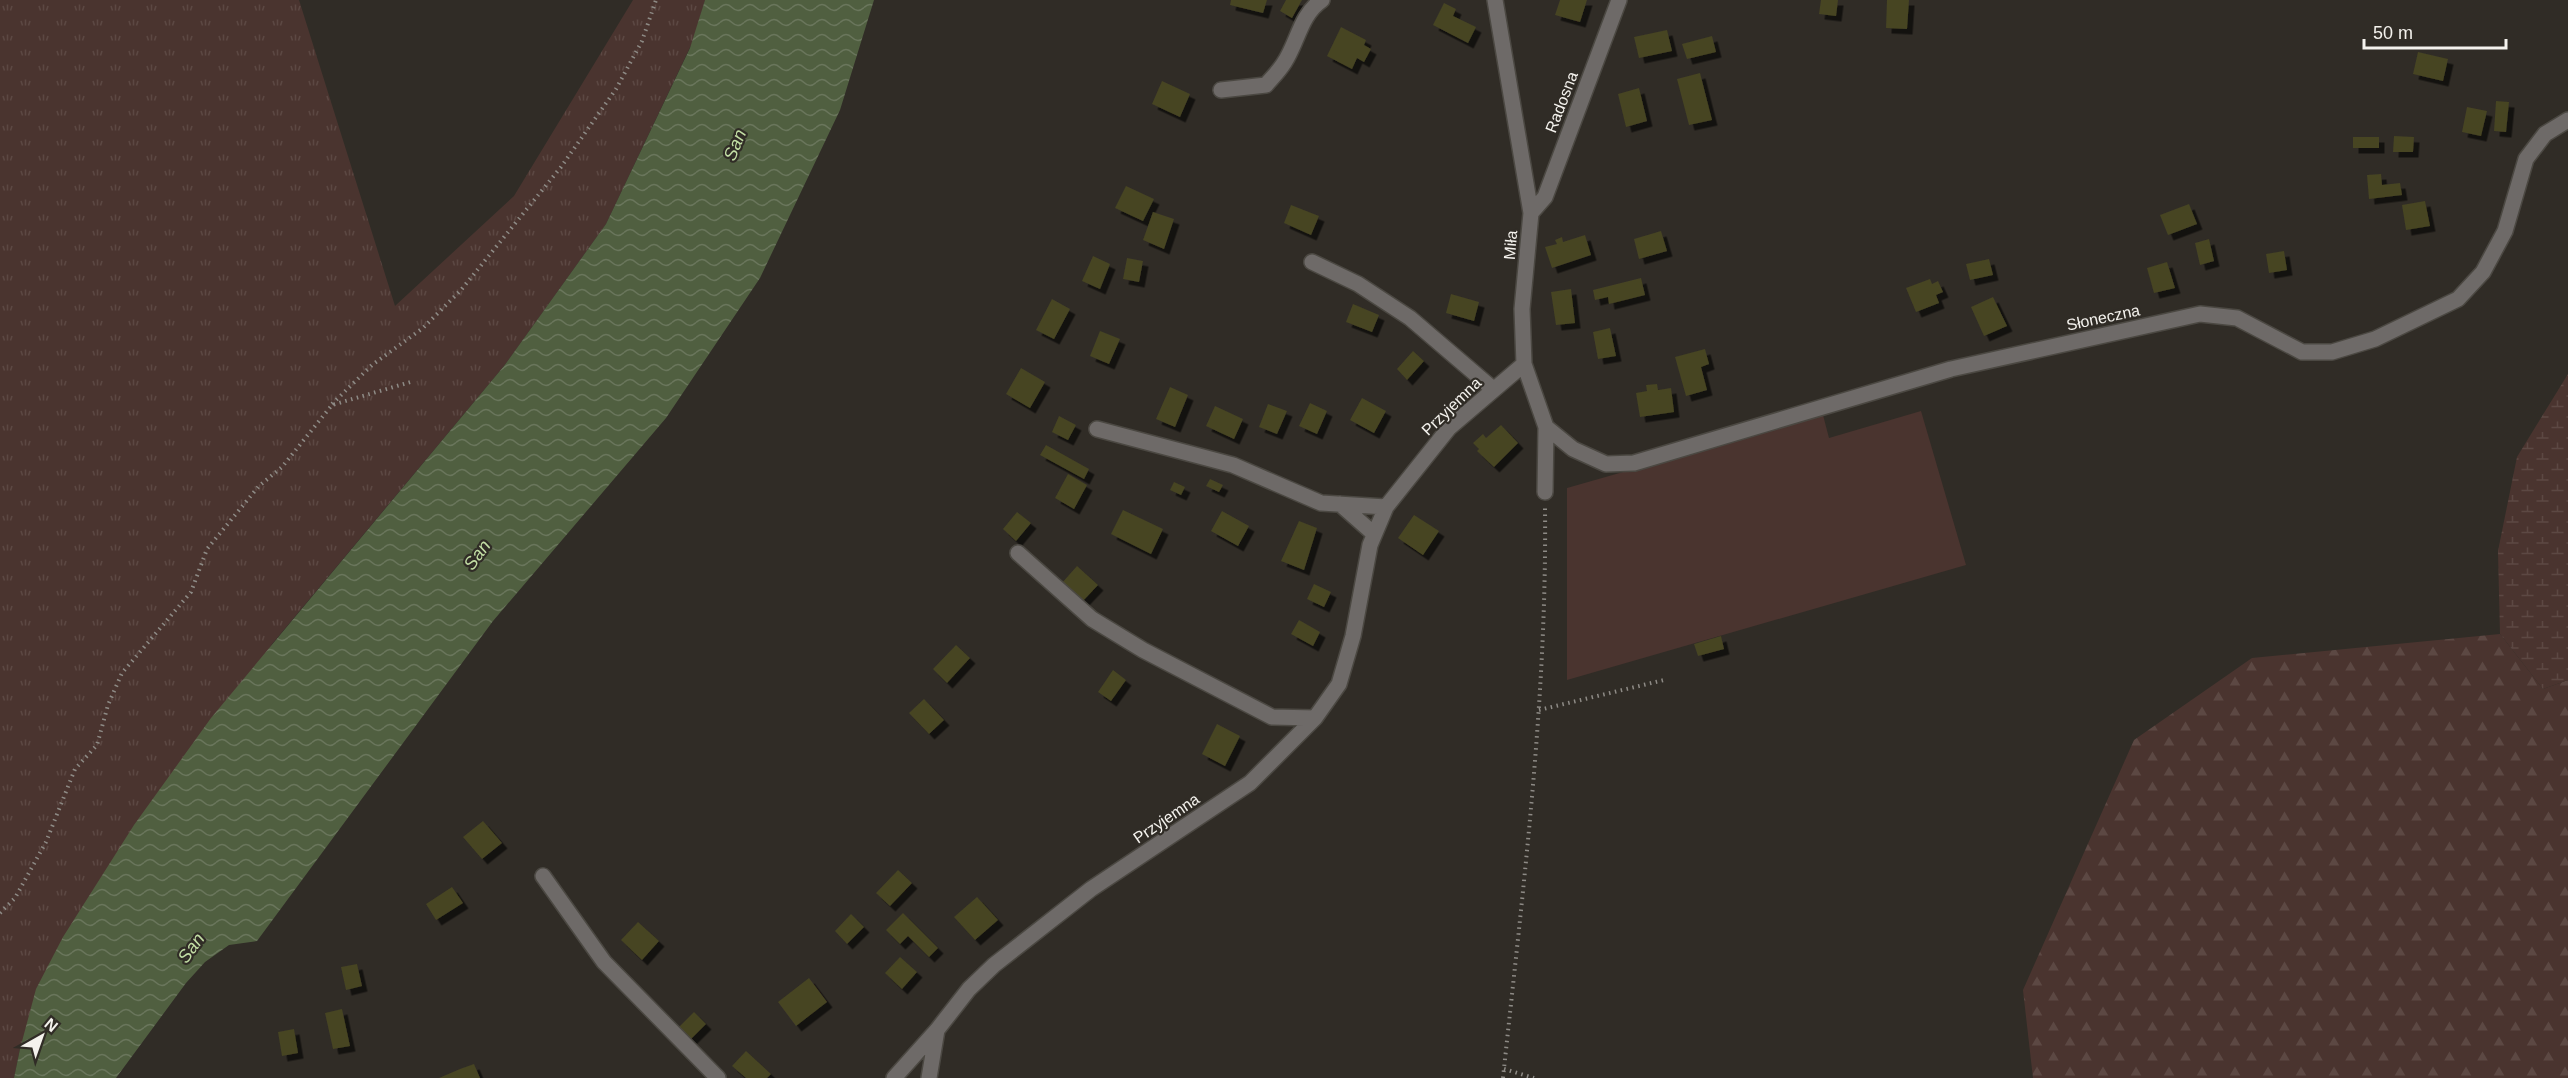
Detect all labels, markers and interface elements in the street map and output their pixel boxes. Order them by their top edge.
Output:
scale bar [2364,12,2506,50]
text: 50 m [2373,23,2413,43]
street label: Radosna [1542,69,1581,135]
water label: San [720,126,750,164]
street label: Miła [1501,230,1520,260]
street label: Słoneczna [2065,301,2142,334]
street label: Przyjemna [1418,374,1485,439]
water label: San [459,536,495,574]
street label: Przyjemna [1130,790,1202,847]
water label: San [173,929,209,967]
north arrow [12,1006,72,1066]
text: N [41,1015,61,1035]

